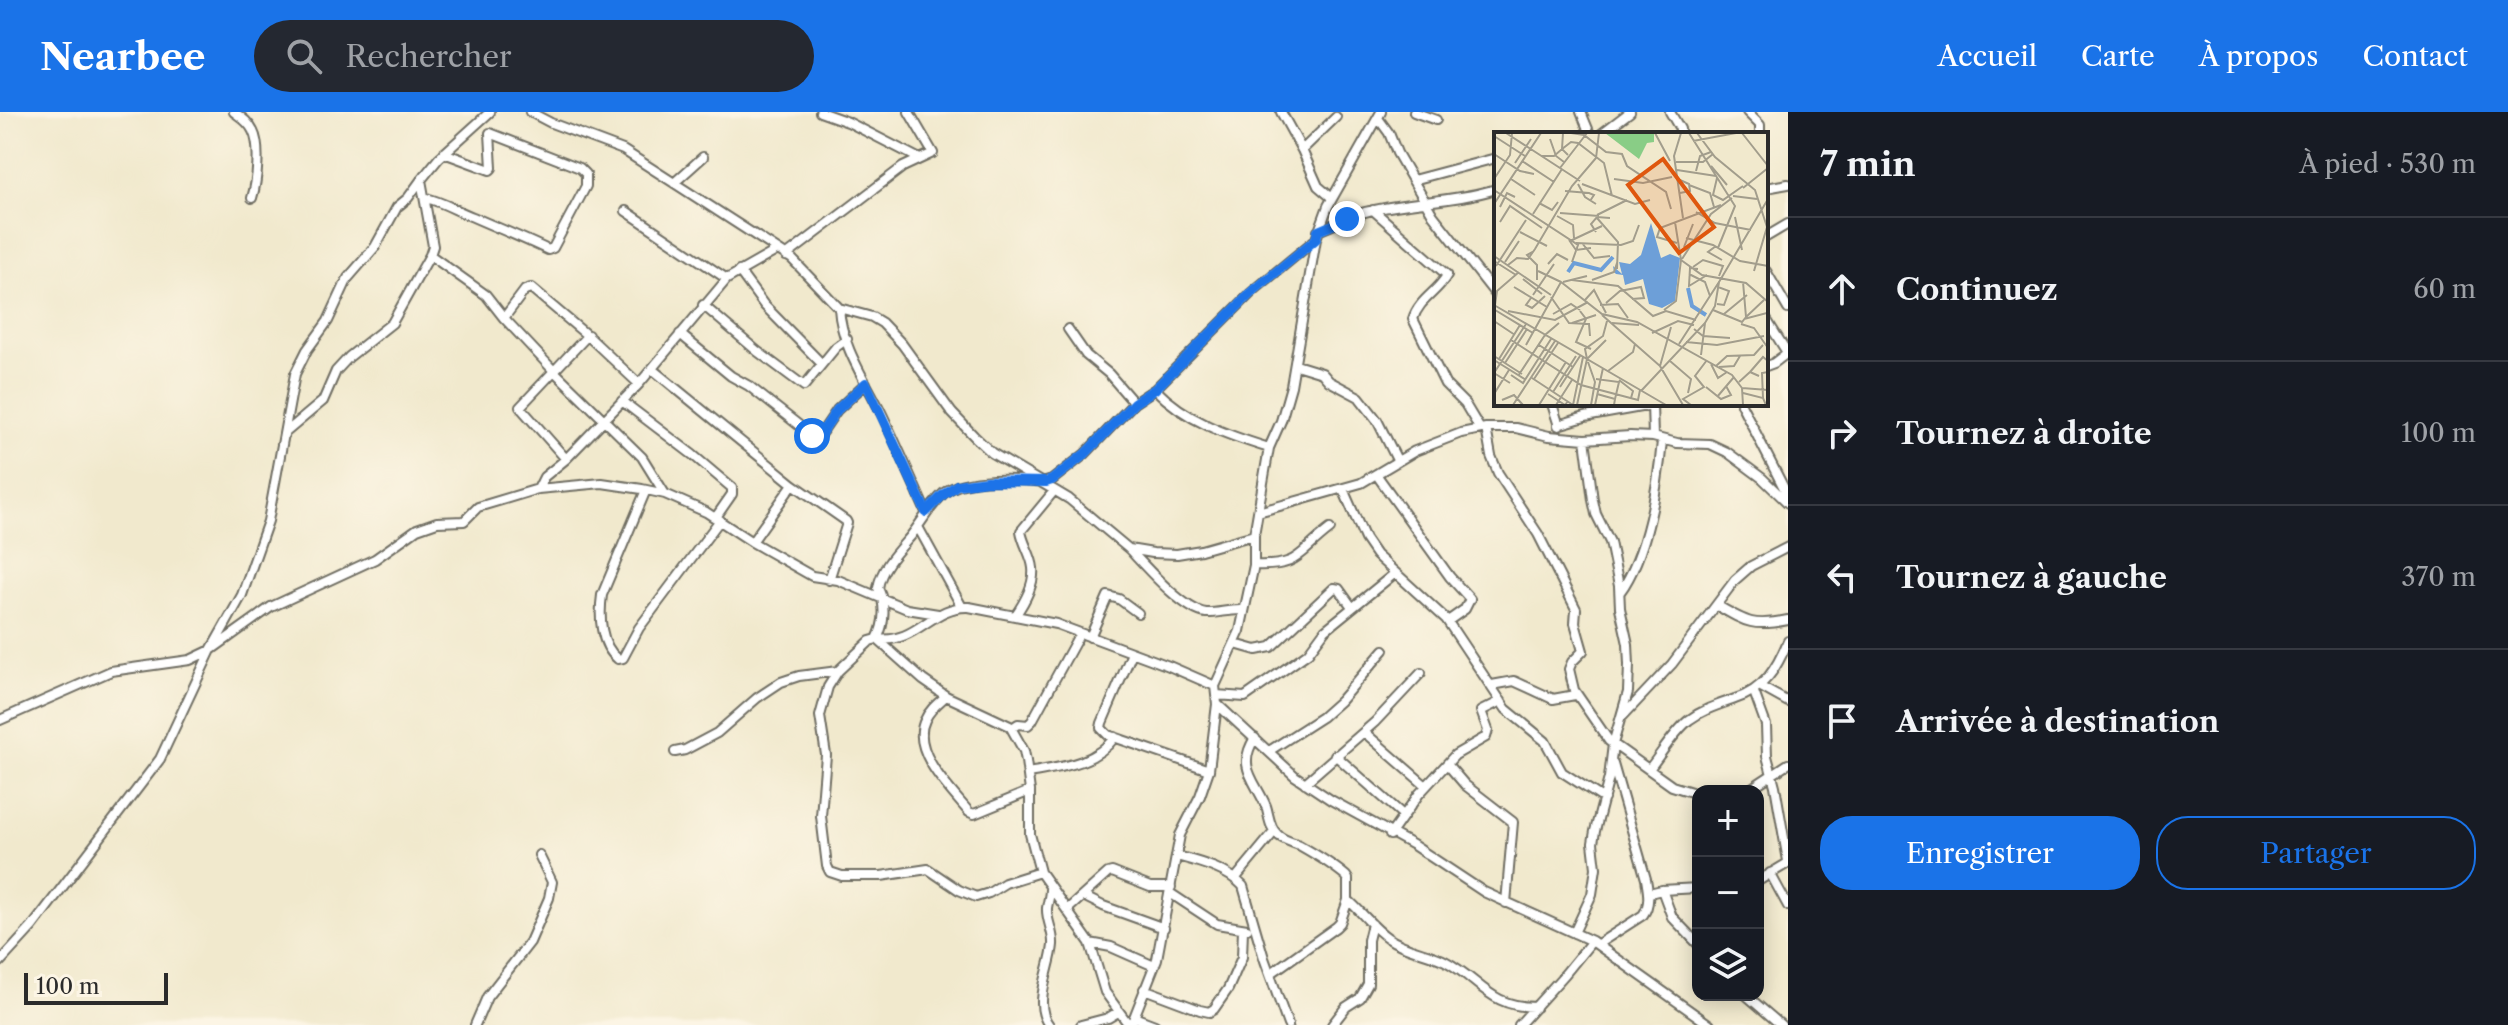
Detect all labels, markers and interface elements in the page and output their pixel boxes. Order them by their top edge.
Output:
search box [254,20,814,92]
text: Nearbee [40,33,206,80]
icon: search [282,34,326,78]
text: Rechercher [346,38,512,75]
text: Accueil [1938,39,2037,73]
text: Carte [2081,39,2155,73]
text: À propos [2199,39,2318,73]
text: Contact [2362,39,2468,73]
inset map [1494,132,1768,406]
text: 7 min [1820,143,1916,185]
text: À pied · 530 m [2299,148,2476,180]
route end [1329,201,1365,237]
icon: ahead [1820,267,1864,311]
text: Continuez [1896,271,2058,308]
text: 60 m [2413,273,2476,305]
icon: right [1820,411,1864,455]
text: Tournez à droite [1896,415,2152,452]
text: 100 m [2401,417,2476,449]
route start [794,418,830,454]
icon: left [1820,555,1864,599]
text: Tournez à gauche [1896,559,2167,596]
text: 370 m [2401,561,2476,593]
icon: arrive [1820,699,1864,743]
text: Arrivée à destination [1896,703,2219,740]
map controls [1692,785,1764,1001]
button: + [1692,785,1764,857]
button: Enregistrer [1820,816,2140,890]
button: Partager [2156,816,2476,890]
button: − [1692,857,1764,929]
button: layers [1692,929,1764,1001]
scale bar [24,969,168,1005]
text: 100 m [36,973,99,1000]

